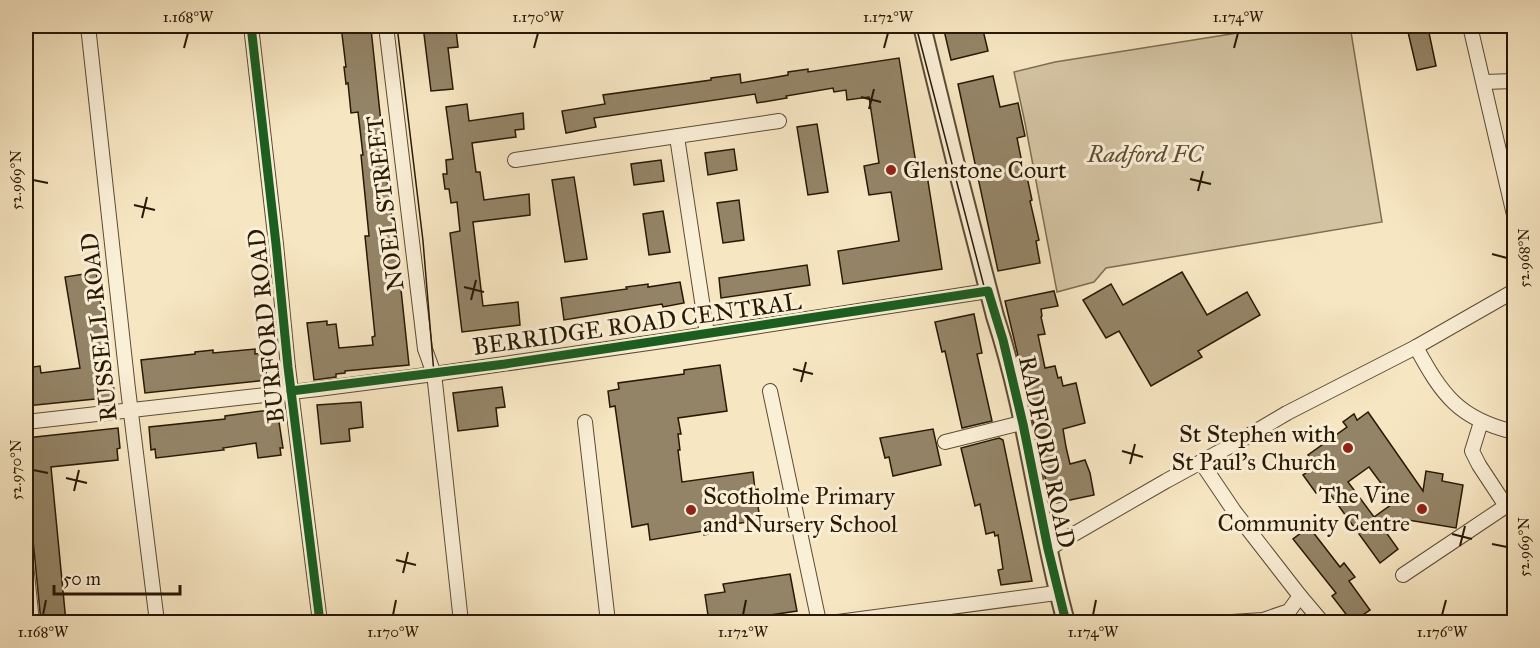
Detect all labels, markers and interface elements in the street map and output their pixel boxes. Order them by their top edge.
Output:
text: 1.168°W [163,8,214,26]
text: 1.170°W [512,8,564,26]
text: 1.172°W [863,8,914,26]
text: 1.174°W [1213,8,1264,26]
street label: NOEL STREET [359,114,411,292]
park label: Radford FC [1086,139,1205,169]
text: 52.969°N [7,150,25,210]
place label: Glenstone Court [903,155,1067,185]
marker: Glenstone Court [884,163,898,177]
street label: BURFORD ROAD [241,227,291,425]
text: 52.968°N [1515,228,1533,288]
street label: RUSSELL ROAD [74,231,124,423]
street label: BERRIDGE ROAD CENTRAL [471,286,804,362]
street label: RADFORD ROAD [1012,353,1082,551]
place label: St Stephen with St Paul's Church [1171,419,1336,477]
text: 52.970°N [7,439,25,500]
marker: St Stephen with St Paul's Church [1341,441,1355,455]
place label: The Vine Community Centre [1218,480,1410,538]
place label: Scotholme Primary and Nursery School [703,481,898,539]
marker: The Vine Community Centre [1415,502,1429,516]
marker: Scotholme Primary and Nursery School [684,503,698,517]
text: 52.969°N [1515,517,1533,577]
scale bar [54,558,180,596]
text: 50 m [63,568,101,590]
text: 1.168°W [18,623,69,641]
text: 1.170°W [367,623,419,641]
text: 1.172°W [718,623,769,641]
text: 1.174°W [1068,623,1119,641]
text: 1.176°W [1417,623,1468,641]

